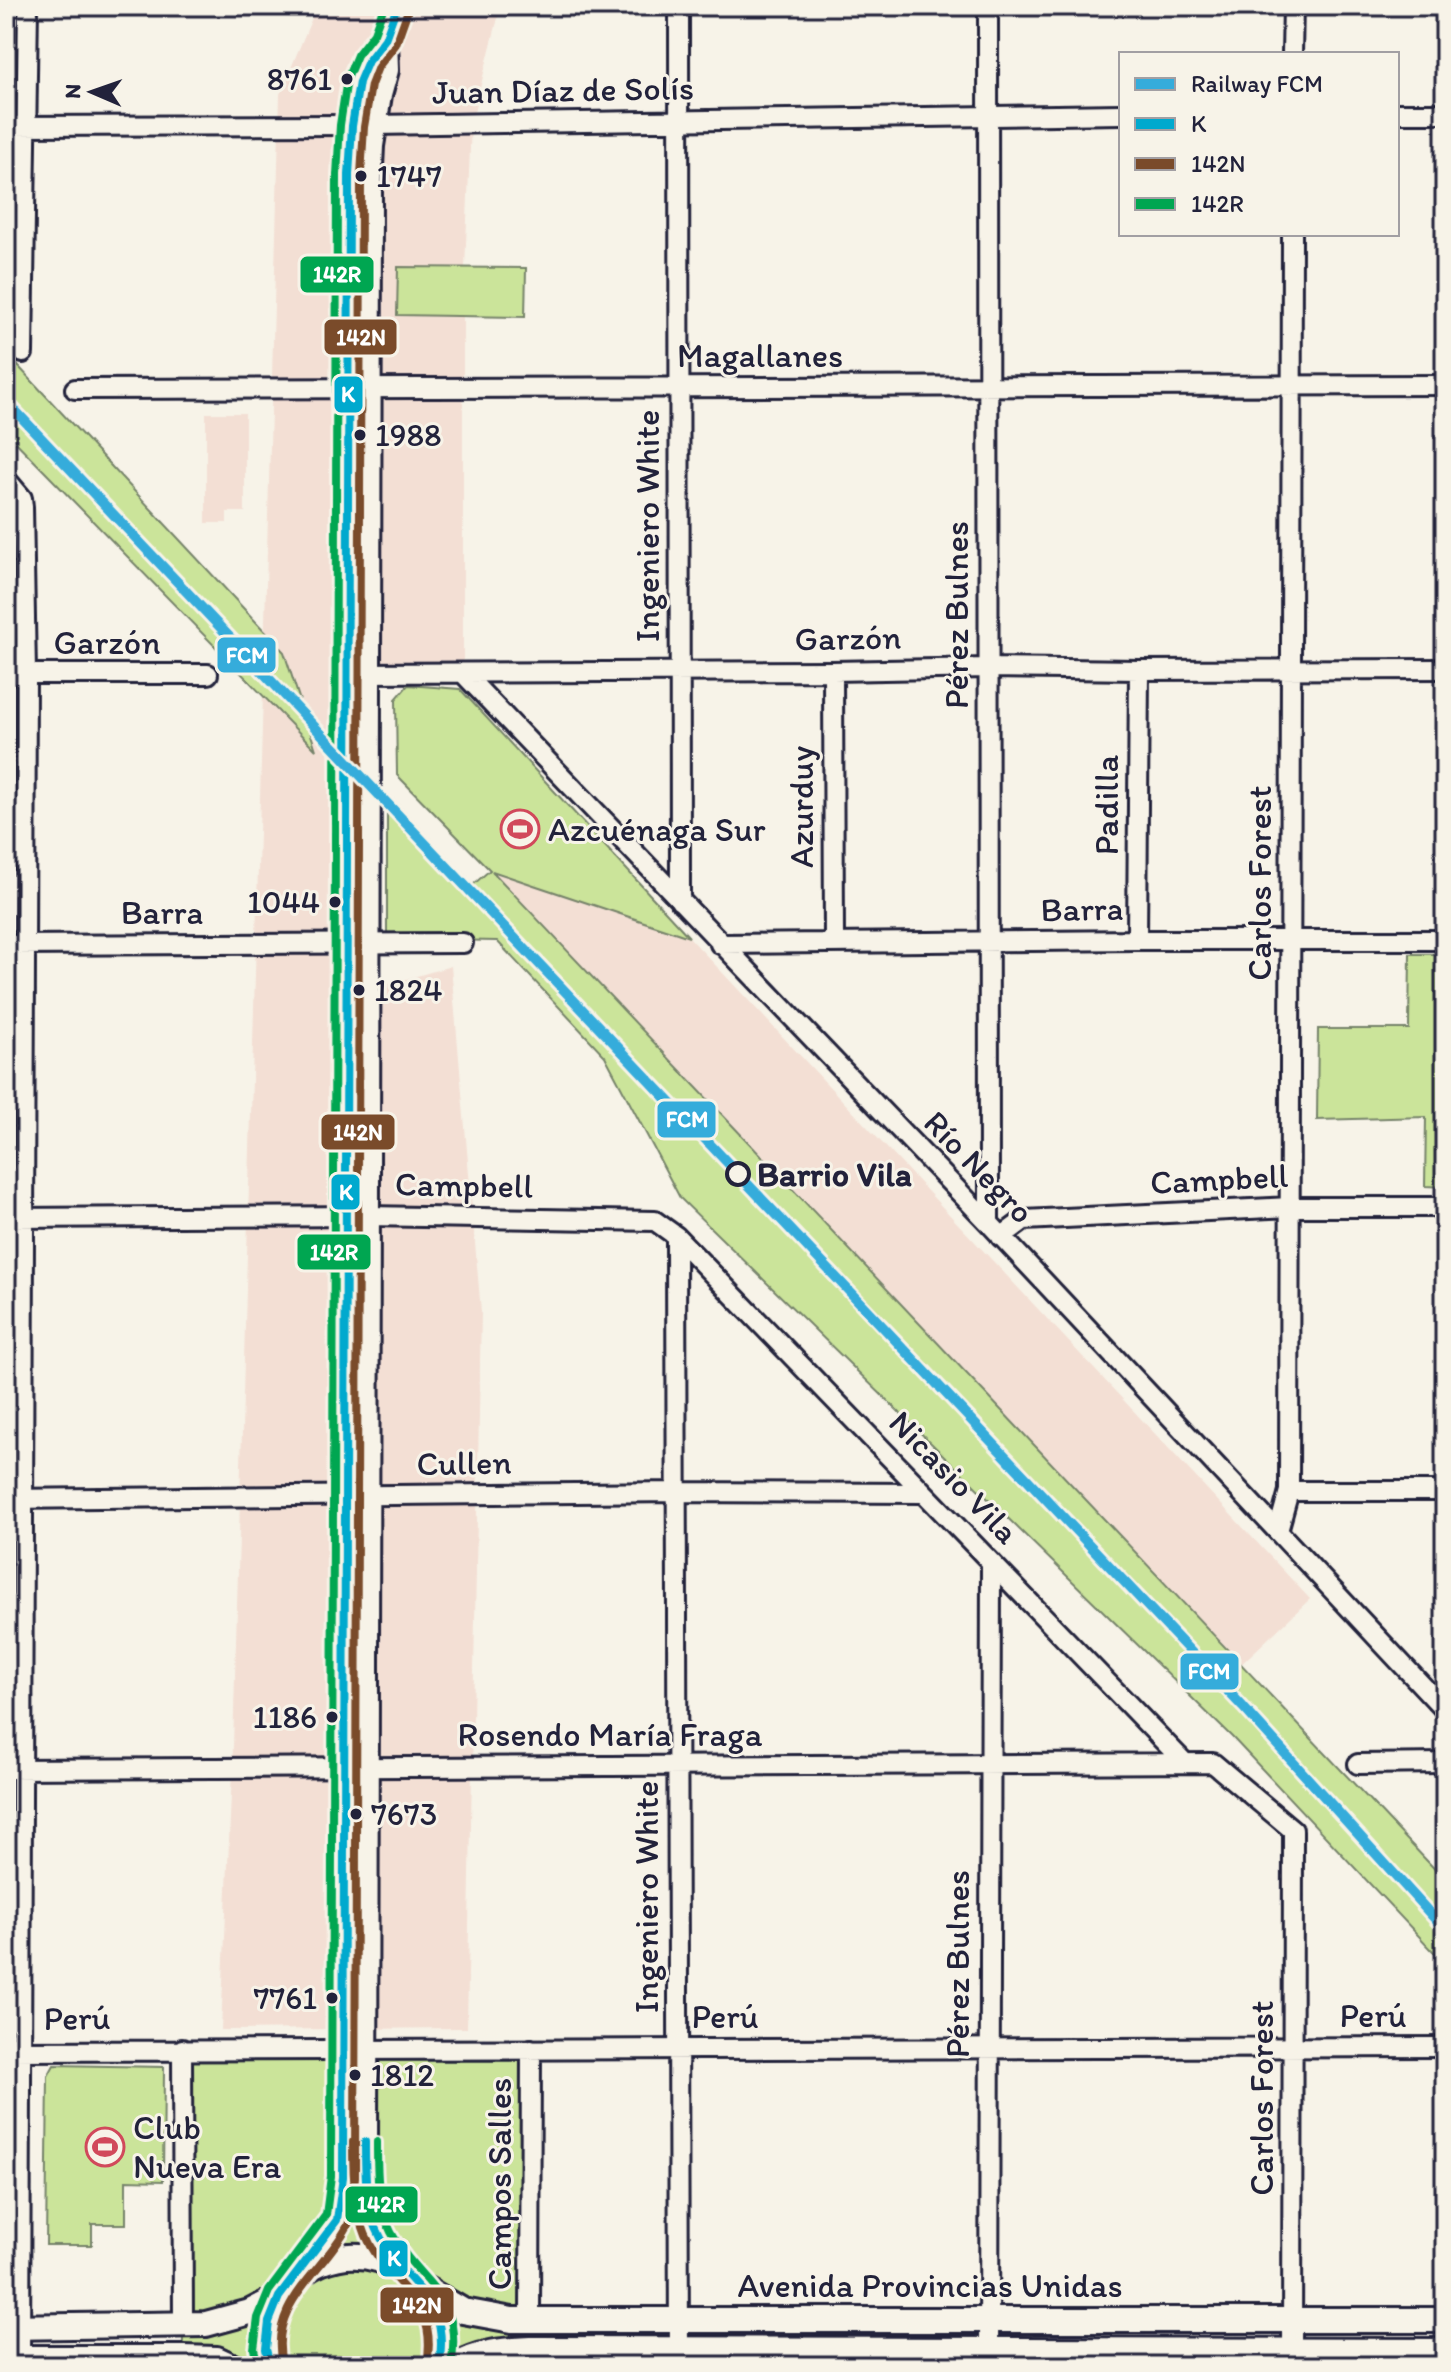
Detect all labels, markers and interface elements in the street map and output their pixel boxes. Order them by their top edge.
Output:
north arrow [52,52,132,132]
legend [1119,52,1399,236]
place label: 8761 [267,60,332,98]
street label: Juan Díaz de Solís [432,67,694,113]
text: Railway FCM [1191,69,1323,98]
marker: 8761 [339,71,355,87]
text: N [59,83,86,99]
text: K [1191,109,1207,138]
text: 142N [1191,149,1245,178]
place label: 1747 [376,157,442,195]
marker: 1747 [353,168,369,184]
text: 142R [1191,189,1244,218]
line badge: 142R [299,255,375,294]
text: 142R [313,261,361,288]
line badge: 142N [323,318,398,356]
text: 142N [336,324,386,351]
street label: Magallanes [677,335,843,376]
line badge: K [333,375,364,414]
text: K [341,381,356,408]
street label: Ingeniero White [627,410,668,642]
place label: 1988 [375,416,442,454]
marker: 1988 [352,427,368,443]
street label: Pérez Bulnes [936,521,977,709]
street label: Garzón [794,617,902,659]
street label: Garzón [54,622,160,663]
line badge: FCM [216,636,277,674]
text: FCM [226,642,268,669]
street label: Azurduy [781,746,822,868]
street label: Padilla [1086,754,1127,855]
street label: Carlos Forest [1239,785,1280,981]
sports icon: Azcuénaga Sur [499,808,541,850]
place label: Azcuénaga Sur [548,809,766,850]
place label: 1044 [247,883,320,921]
street label: Barra [1040,888,1124,930]
street label: Barra [121,892,203,933]
marker: 1044 [327,894,343,910]
place label: 1824 [374,971,442,1009]
marker: 1824 [351,982,367,998]
line badge: FCM [656,1100,717,1139]
street label: Río Negro [915,1102,1043,1232]
text: FCM [666,1106,708,1133]
line badge: 142N [320,1113,396,1151]
text: 142N [333,1119,383,1146]
place label: Barrio Vila [757,1154,912,1195]
street label: Campbell [1149,1155,1289,1203]
marker: Barrio Vila [726,1162,750,1186]
street label: Campbell [395,1163,534,1207]
line badge: K [330,1173,361,1211]
text: K [339,1179,354,1206]
line badge: 142R [296,1233,372,1271]
text: 142R [310,1239,358,1266]
street label: Nicasio Vila [881,1402,1028,1552]
street label: Cullen [416,1442,512,1484]
line badge: FCM [1179,1652,1240,1691]
text: FCM [1188,1658,1230,1685]
place label: 1186 [253,1698,317,1736]
marker: 1186 [324,1709,340,1725]
street label: Rosendo María Fraga [458,1714,763,1755]
street label: Ingeniero White [626,1781,667,2013]
place label: 7673 [371,1795,437,1833]
marker: 7673 [348,1806,364,1822]
street label: Pérez Bulnes [937,1870,978,2058]
place label: 7761 [253,1979,317,2017]
marker: 7761 [324,1990,340,2006]
street label: Perú [1340,1995,1407,2036]
street label: Perú [692,1996,759,2037]
street label: Perú [43,1997,111,2039]
street label: Carlos Forest [1241,2000,1282,2196]
place label: 1812 [370,2056,434,2094]
marker: 1812 [347,2067,363,2083]
street label: Campos Salles [479,2078,520,2290]
place label: Club Nueva Era [133,2107,282,2187]
sports icon: Club Nueva Era [84,2126,126,2168]
line badge: 142R [344,2185,419,2224]
text: 142R [357,2191,405,2218]
line badge: K [378,2239,409,2278]
text: K [387,2245,402,2272]
street label: Avenida Provincias Unidas [737,2265,1123,2306]
line badge: 142N [379,2286,455,2324]
text: 142N [392,2292,442,2319]

